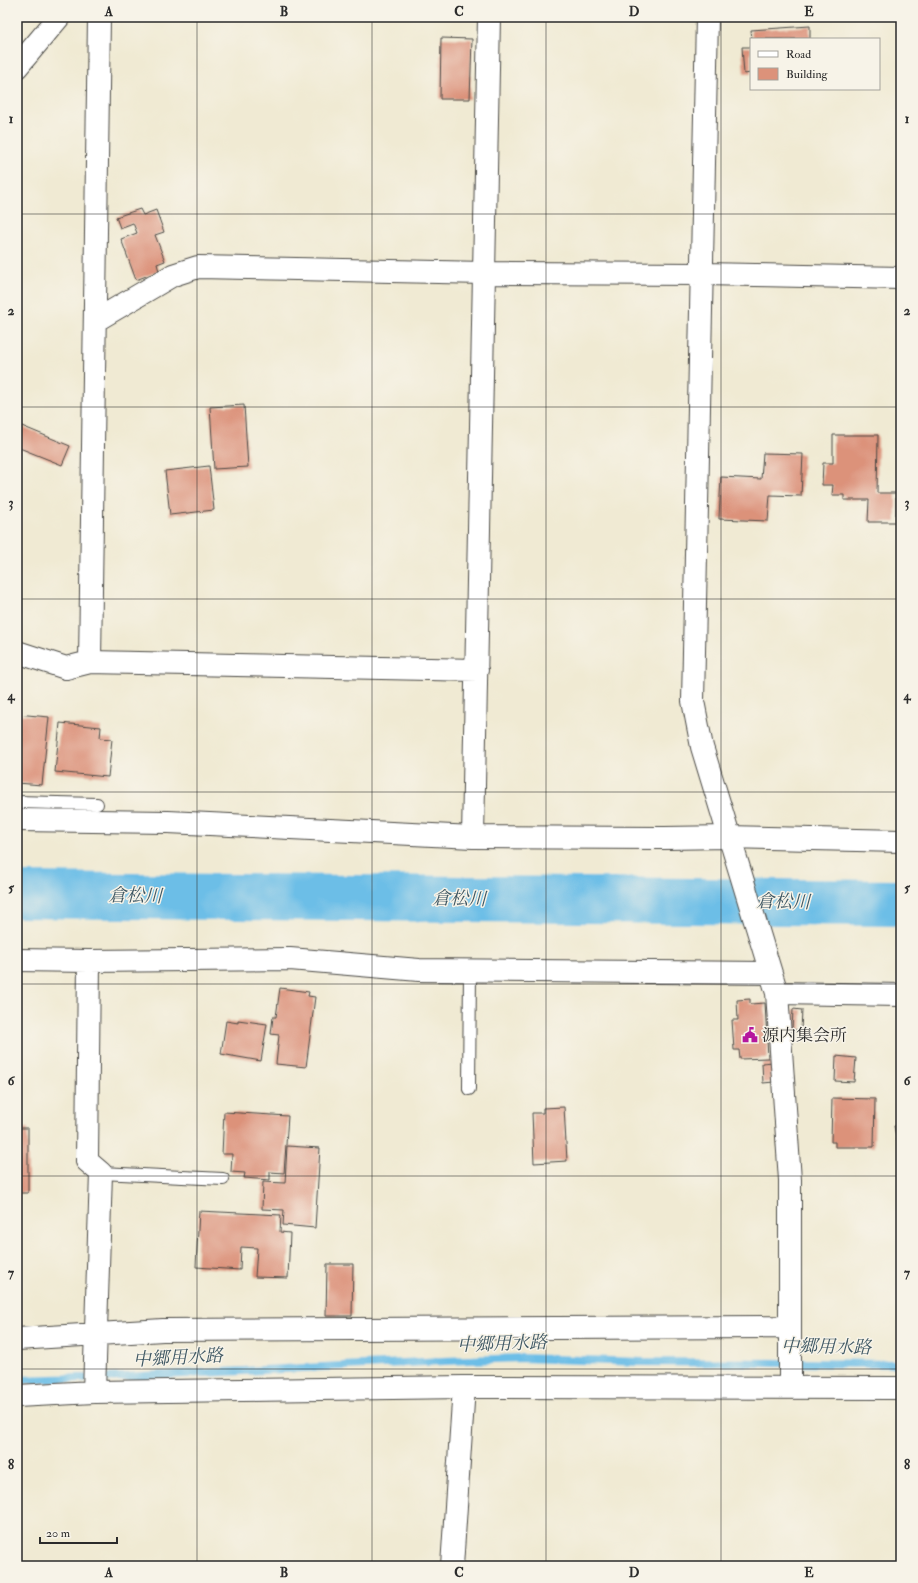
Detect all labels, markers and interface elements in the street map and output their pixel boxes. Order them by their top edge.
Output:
text: A [104,4,114,20]
text: B [280,4,288,20]
text: C [454,4,464,20]
text: D [629,4,640,20]
text: E [804,4,814,20]
legend [750,38,880,90]
text: Road [786,47,811,62]
text: Building [786,67,829,82]
text: 1 [9,111,14,127]
text: 1 [905,111,910,127]
text: 2 [8,303,15,319]
text: 2 [904,303,911,319]
text: 3 [9,495,14,511]
text: 3 [905,495,910,511]
text: 4 [6,688,15,704]
text: 4 [902,688,911,704]
text: 5 [8,880,14,896]
text: 5 [904,880,910,896]
water label: 倉松川 [108,884,164,908]
water label: 倉松川 [432,887,488,911]
water label: 倉松川 [756,890,812,914]
place label: 源内集会所 [762,1025,847,1046]
public building icon: 源内集会所 [741,1026,759,1044]
text: 6 [8,1073,16,1089]
text: 6 [904,1073,912,1089]
text: 7 [8,1265,15,1281]
text: 7 [904,1265,911,1281]
water label: 中郷用水路 [457,1331,549,1357]
water label: 中郷用水路 [781,1335,873,1359]
water label: 中郷用水路 [132,1344,226,1372]
text: 8 [8,1457,14,1473]
text: 8 [904,1457,910,1473]
scale bar [40,1519,117,1545]
text: 20 m [46,1526,71,1541]
text: A [104,1565,114,1581]
text: B [280,1565,288,1581]
text: C [454,1565,464,1581]
text: D [629,1565,640,1581]
text: E [804,1565,814,1581]

